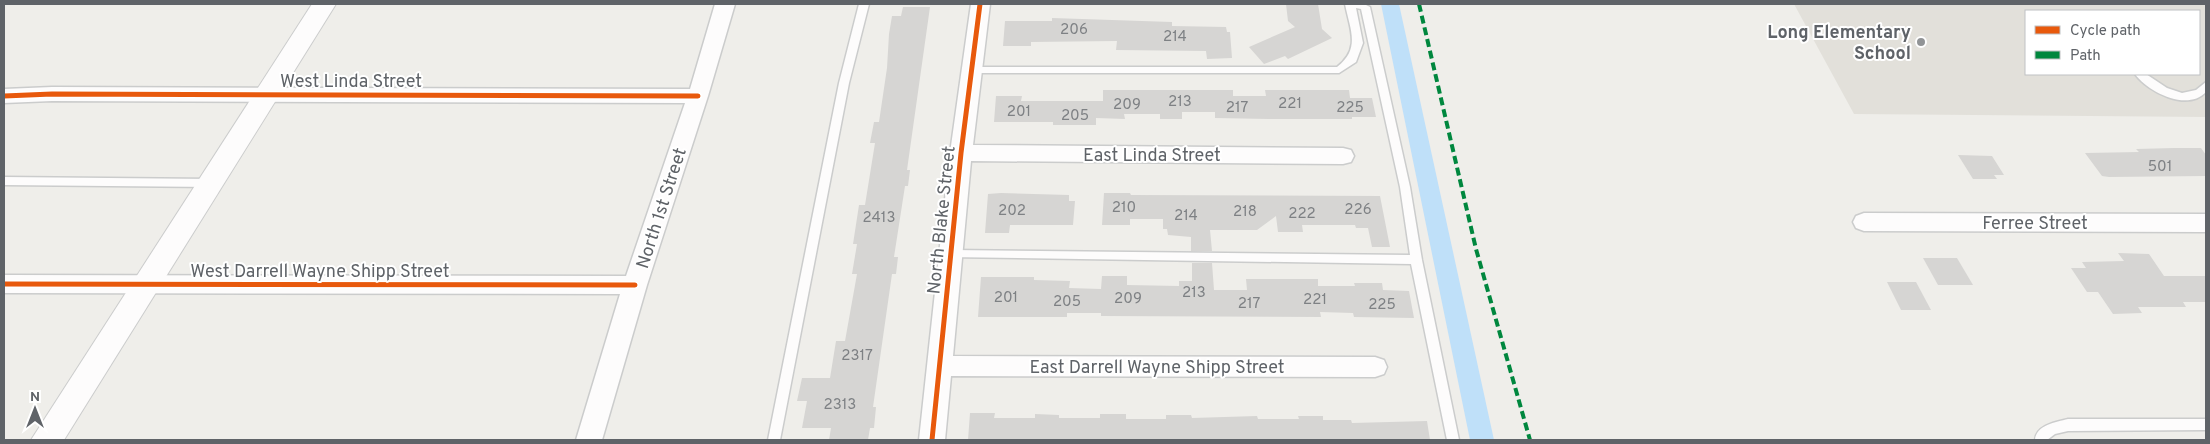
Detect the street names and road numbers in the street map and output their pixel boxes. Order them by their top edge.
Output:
street label: West Linda Street [280,71,422,94]
street label: North 1st Street [632,145,693,272]
street label: North Blake Street [923,145,962,296]
street label: East Linda Street [1083,145,1221,168]
street label: Ferree Street [1982,213,2088,236]
street label: West Darrell Wayne Shipp Street [190,261,450,284]
street label: East Darrell Wayne Shipp Street [1029,357,1285,380]

